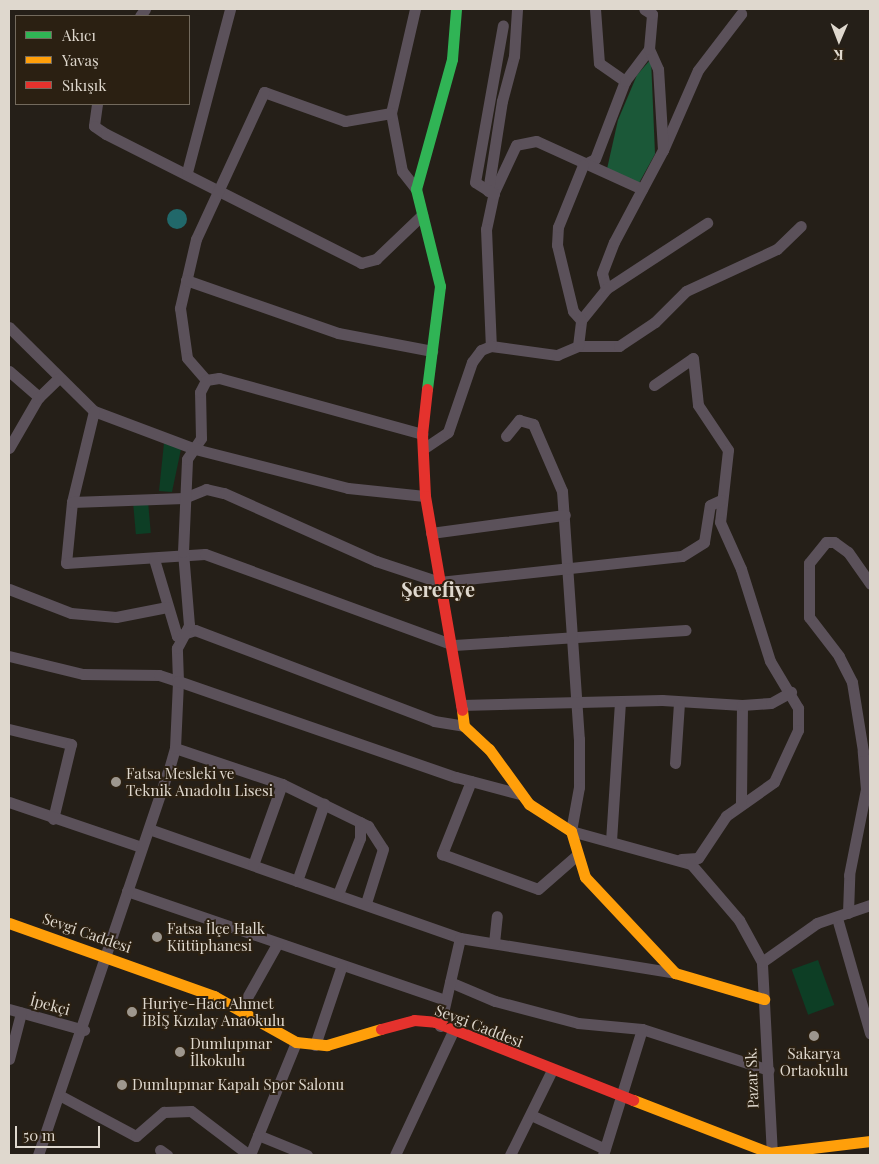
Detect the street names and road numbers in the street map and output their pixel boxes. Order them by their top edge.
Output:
street label: Sevgi Caddesi [40,909,134,957]
street label: İpekçi [28,991,72,1019]
street label: Sevgi Caddesi [432,1001,526,1051]
street label: Pazar Sk. [742,1047,762,1109]

